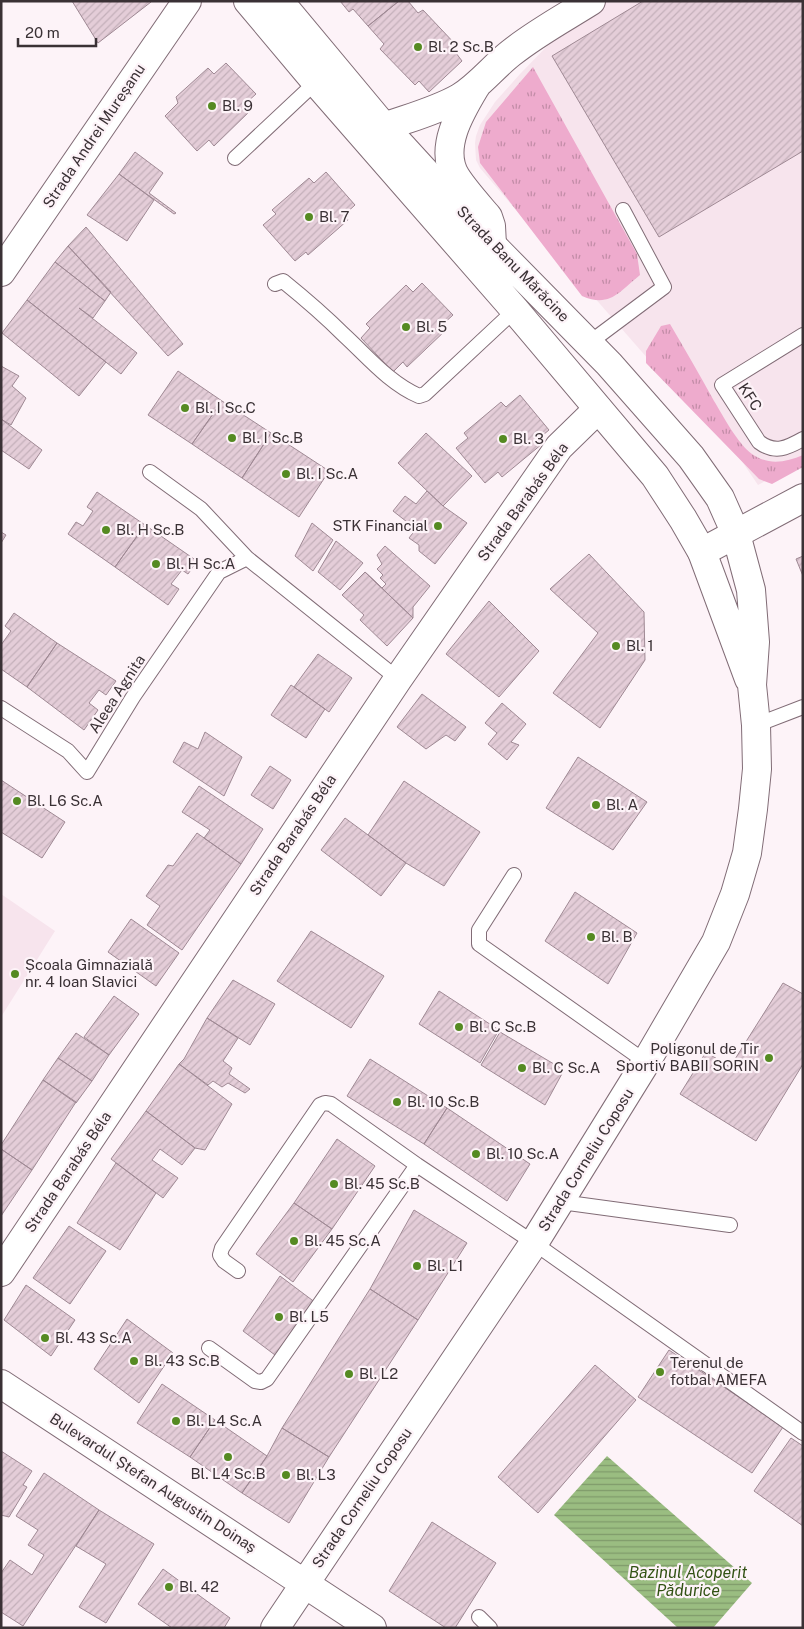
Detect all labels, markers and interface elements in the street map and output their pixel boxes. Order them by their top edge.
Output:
scale bar [18,15,95,47]
text: 20 m [25,24,60,41]
place label: Bl. 2 Sc.B [428,38,494,55]
marker: Bl. 2 Sc.B [412,41,424,53]
street label: Strada Andrei Mureșanu [39,61,148,211]
place label: Bl. 9 [222,97,253,114]
marker: Bl. 9 [206,100,218,112]
street label: Strada Banu Mărăcine [454,202,573,325]
place label: Bl. 7 [319,208,350,225]
marker: Bl. 7 [303,211,315,223]
place label: Bl. 5 [416,318,447,335]
marker: Bl. 5 [400,321,412,333]
street label: KFC [735,380,766,414]
place label: Bl. I Sc.C [195,399,256,416]
marker: Bl. I Sc.C [179,402,191,414]
place label: Bl. I Sc.B [242,429,303,446]
place label: Bl. 3 [513,430,544,447]
marker: Bl. I Sc.B [226,432,238,444]
marker: Bl. 3 [497,433,509,445]
street label: Strada Barabás Béla [474,439,571,564]
place label: Bl. I Sc.A [296,465,359,482]
marker: Bl. I Sc.A [280,468,292,480]
place label: STK Financial [333,517,428,534]
marker: STK Financial [432,520,444,532]
place label: Bl. H Sc.B [116,521,184,538]
marker: Bl. H Sc.B [100,524,112,536]
place label: Bl. H Sc.A [166,555,236,572]
marker: Bl. H Sc.A [150,558,162,570]
place label: Bl. 1 [626,637,654,654]
marker: Bl. 1 [610,640,622,652]
street label: Aleea Agnita [85,651,148,736]
street label: Strada Barabás Béla [246,771,339,898]
place label: Bl. L6 Sc.A [27,792,103,809]
marker: Bl. L6 Sc.A [11,795,23,807]
place label: Bl. A [606,796,639,813]
marker: Bl. A [590,799,602,811]
place label: Bl. B [601,928,633,945]
marker: Bl. B [585,931,597,943]
place label: Școala Gimnazială nr. 4 Ioan Slavici [25,956,153,990]
marker: Școala Gimnazială nr. 4 Ioan Slavici [9,968,21,980]
place label: Bl. C Sc.B [469,1018,536,1035]
marker: Bl. C Sc.B [453,1021,465,1033]
place label: Poligonul de Tir Sportiv BABII SORIN [616,1040,759,1074]
marker: Poligonul de Tir Sportiv BABII SORIN [763,1052,775,1064]
place label: Bl. C Sc.A [532,1059,601,1076]
marker: Bl. C Sc.A [516,1062,528,1074]
street label: Strada Corneliu Coposu [535,1085,637,1234]
place label: Bl. 10 Sc.B [407,1093,479,1110]
marker: Bl. 10 Sc.B [391,1096,403,1108]
street label: Strada Barabás Béla [21,1108,114,1235]
place label: Bl. 10 Sc.A [486,1145,560,1162]
marker: Bl. 10 Sc.A [470,1148,482,1160]
place label: Bl. 45 Sc.B [344,1175,420,1192]
marker: Bl. 45 Sc.B [328,1178,340,1190]
place label: Bl. 45 Sc.A [304,1232,381,1249]
marker: Bl. 45 Sc.A [288,1235,300,1247]
place label: Bl. L1 [427,1257,463,1274]
marker: Bl. L1 [411,1260,423,1272]
place label: Bl. L5 [289,1308,329,1325]
marker: Bl. L5 [273,1311,285,1323]
place label: Bl. 43 Sc.A [55,1329,132,1346]
marker: Bl. 43 Sc.A [39,1332,51,1344]
place label: Bl. 43 Sc.B [144,1352,220,1369]
place label: Terenul de fotbal AMEFA [670,1354,767,1388]
marker: Bl. 43 Sc.B [128,1355,140,1367]
place label: Bl. L2 [359,1365,398,1382]
marker: Terenul de fotbal AMEFA [654,1366,666,1378]
marker: Bl. L2 [343,1368,355,1380]
street label: Bulevardul Ștefan Augustin Doinaș [47,1409,260,1556]
place label: Bl. L4 Sc.A [186,1412,262,1429]
marker: Bl. L4 Sc.A [170,1415,182,1427]
street label: Strada Corneliu Coposu [308,1425,415,1571]
marker: Bl. L4 Sc.B [222,1451,234,1463]
place label: Bl. L4 Sc.B [190,1465,266,1482]
place label: Bl. L3 [296,1466,336,1483]
marker: Bl. L3 [280,1469,292,1481]
water label: Bazinul Acoperit Pădurice [629,1563,747,1600]
place label: Bl. 42 [179,1578,219,1595]
marker: Bl. 42 [163,1581,175,1593]

